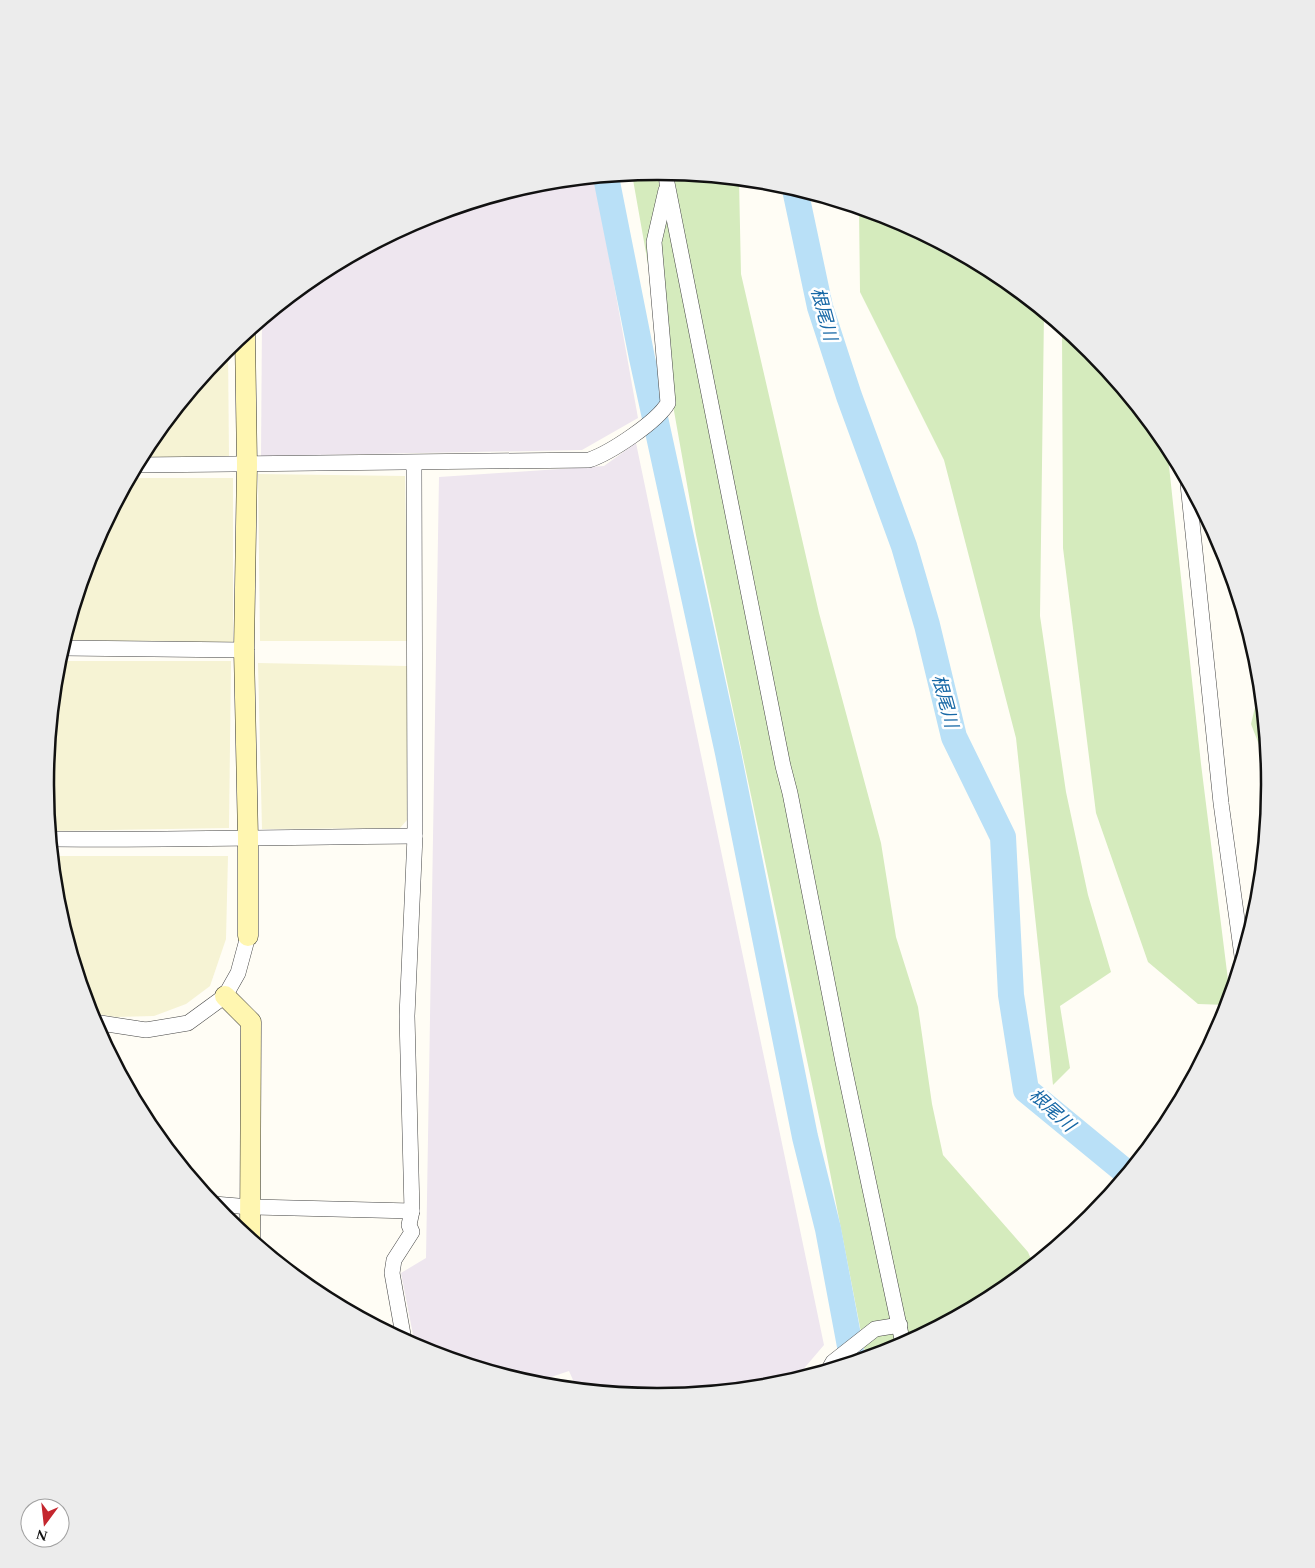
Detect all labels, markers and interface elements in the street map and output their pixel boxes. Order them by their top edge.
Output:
water label: 根尾川 [803,285,844,346]
water label: 根尾川 [924,672,965,733]
water label: 根尾川 [1023,1082,1082,1140]
north arrow [20,1498,70,1548]
text: N [34,1523,50,1547]

